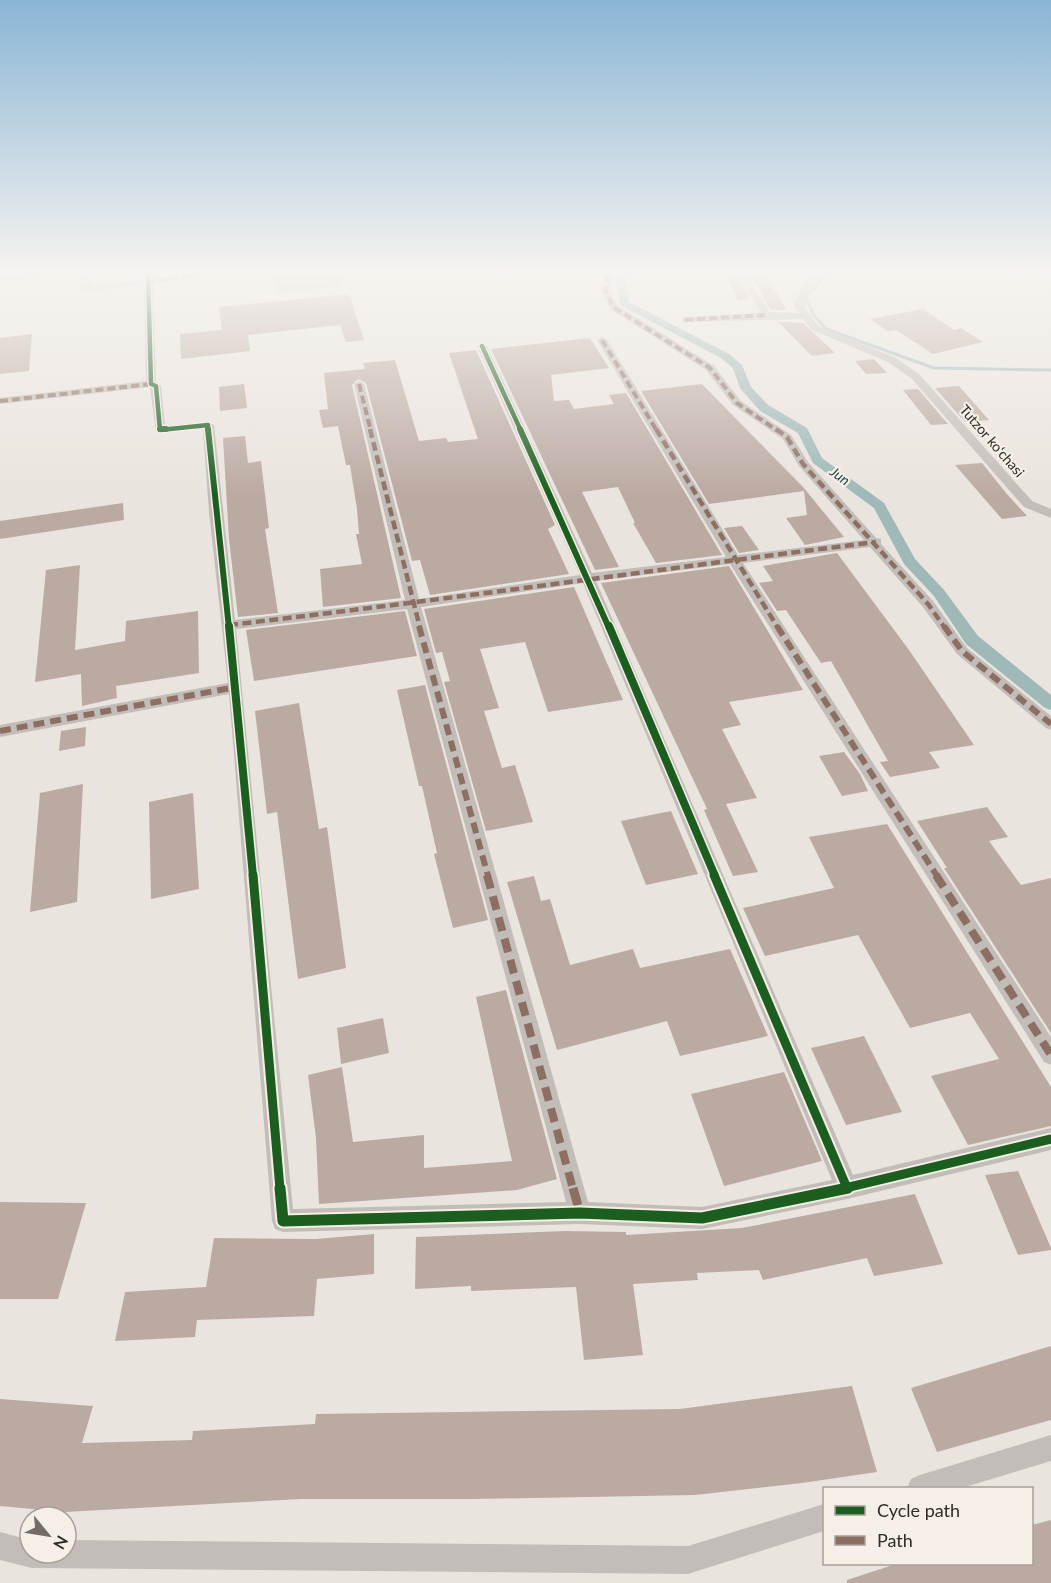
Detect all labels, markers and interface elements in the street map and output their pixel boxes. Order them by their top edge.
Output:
street label: Tutzor ko‘chasi [956,401,1028,480]
water label: Jun [826,462,853,488]
legend [823,1487,1033,1565]
text: Cycle path [877,1499,960,1521]
north arrow [18,1505,78,1565]
text: Path [877,1529,913,1551]
text: N [50,1533,73,1553]

